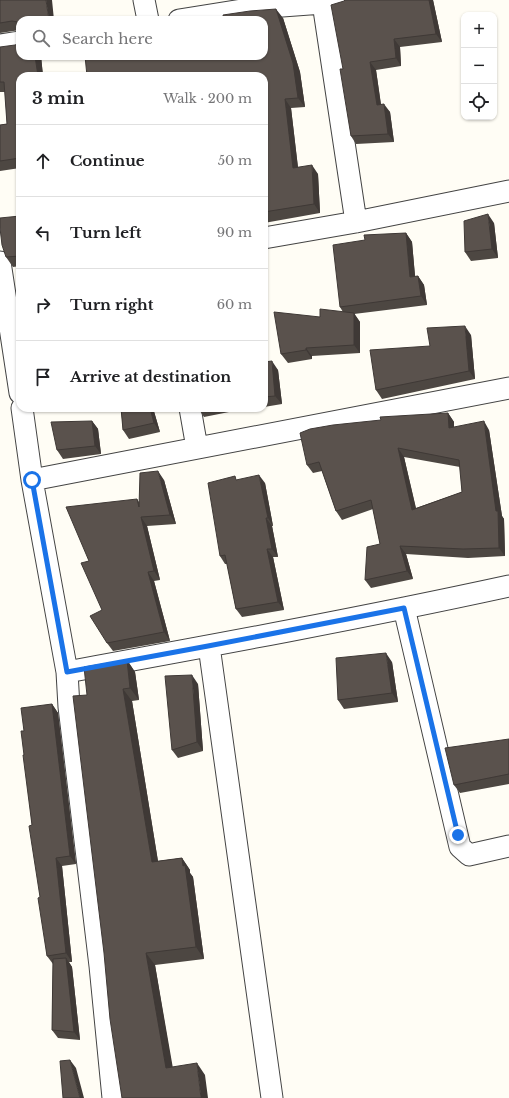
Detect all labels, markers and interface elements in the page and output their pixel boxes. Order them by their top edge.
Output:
map controls [461,12,497,120]
button: + [461,12,497,48]
search box [16,16,268,60]
icon: search [30,27,52,49]
text: Search here [62,29,153,48]
button: − [461,48,497,84]
button: locate [461,84,497,120]
text: 3 min [32,88,85,109]
text: Walk · 200 m [163,90,252,107]
icon: ahead [32,150,54,172]
text: Continue [70,151,145,170]
text: 50 m [218,152,252,169]
icon: left [32,222,54,244]
text: Turn left [70,223,141,242]
text: 90 m [217,224,252,241]
icon: right [32,294,54,316]
text: Turn right [70,295,153,314]
text: 60 m [217,296,252,313]
icon: arrive [32,366,54,388]
text: Arrive at destination [70,367,231,386]
route start [23,471,41,489]
route end [449,826,467,844]

